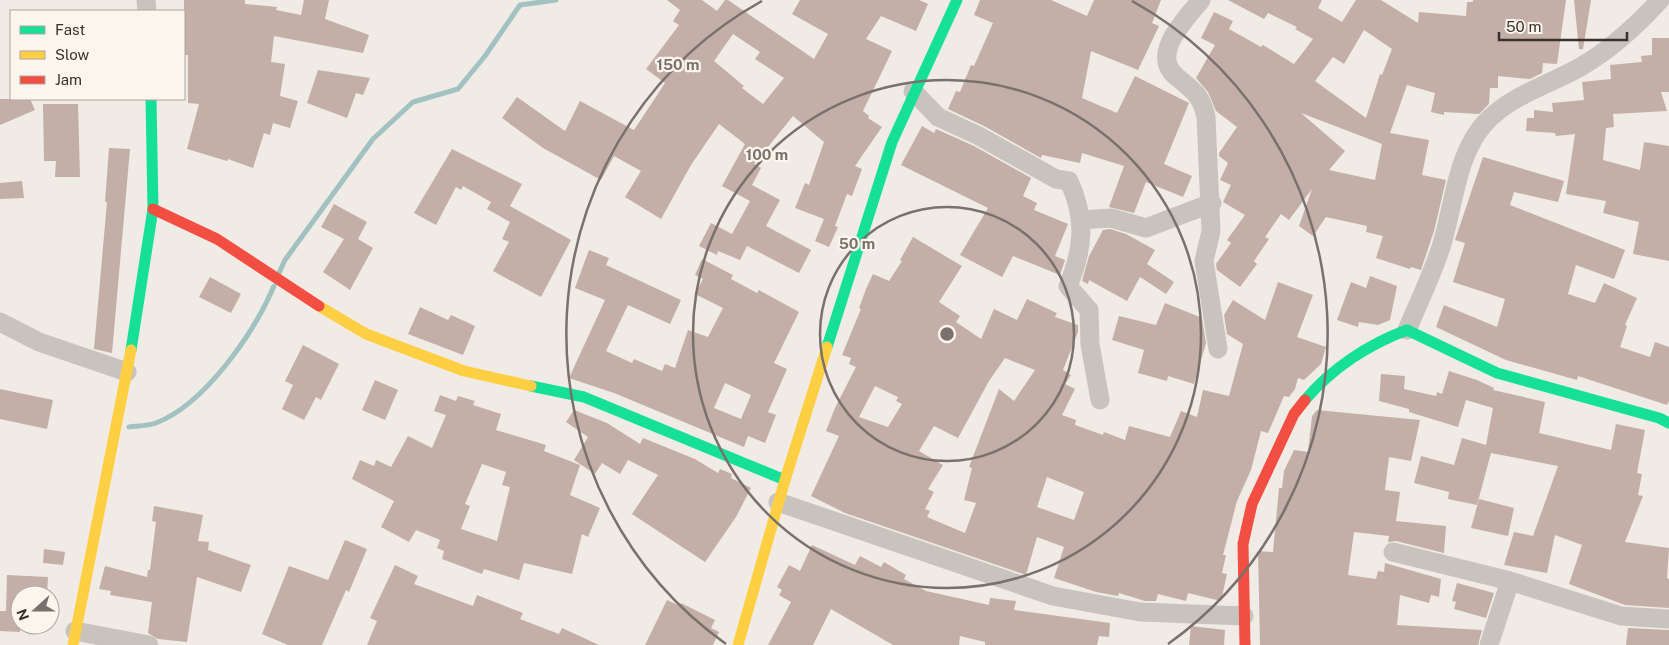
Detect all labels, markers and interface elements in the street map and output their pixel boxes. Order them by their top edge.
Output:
legend [10,10,185,100]
scale bar [1499,10,1626,42]
text: 50 m [1506,18,1541,35]
text: Fast [55,21,85,38]
text: Slow [55,46,90,63]
text: 150 m [656,56,700,73]
text: Jam [55,71,82,88]
text: 100 m [746,146,788,163]
text: 50 m [839,235,875,252]
centre of rings [938,325,956,343]
north arrow [10,585,60,635]
text: N [13,607,32,623]

